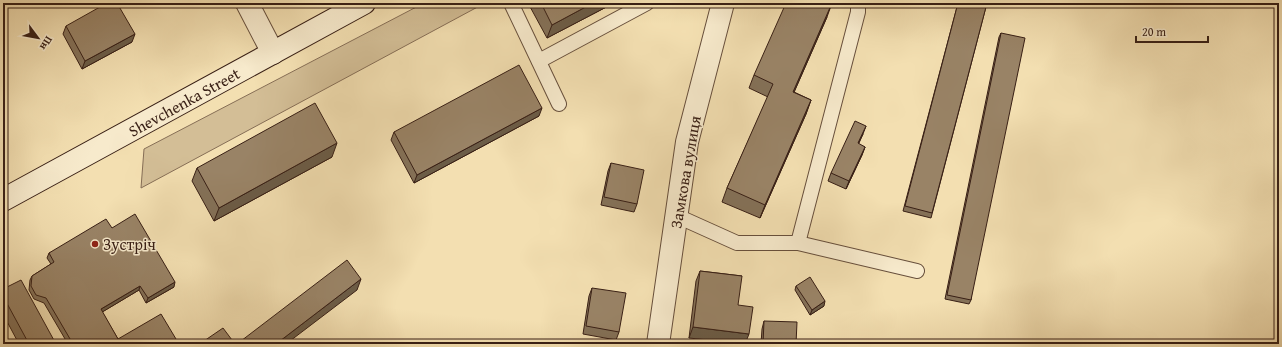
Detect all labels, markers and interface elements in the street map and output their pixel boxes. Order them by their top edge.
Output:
north arrow [18,18,58,58]
scale bar [1136,18,1208,44]
text: 20 m [1142,23,1166,40]
text: Пн [36,33,57,54]
street label: Shevchenka Street [124,61,244,143]
street label: Замкова вулиця [663,114,707,230]
place label: Зустріч [103,232,156,256]
marker: Зустріч [90,239,100,249]

